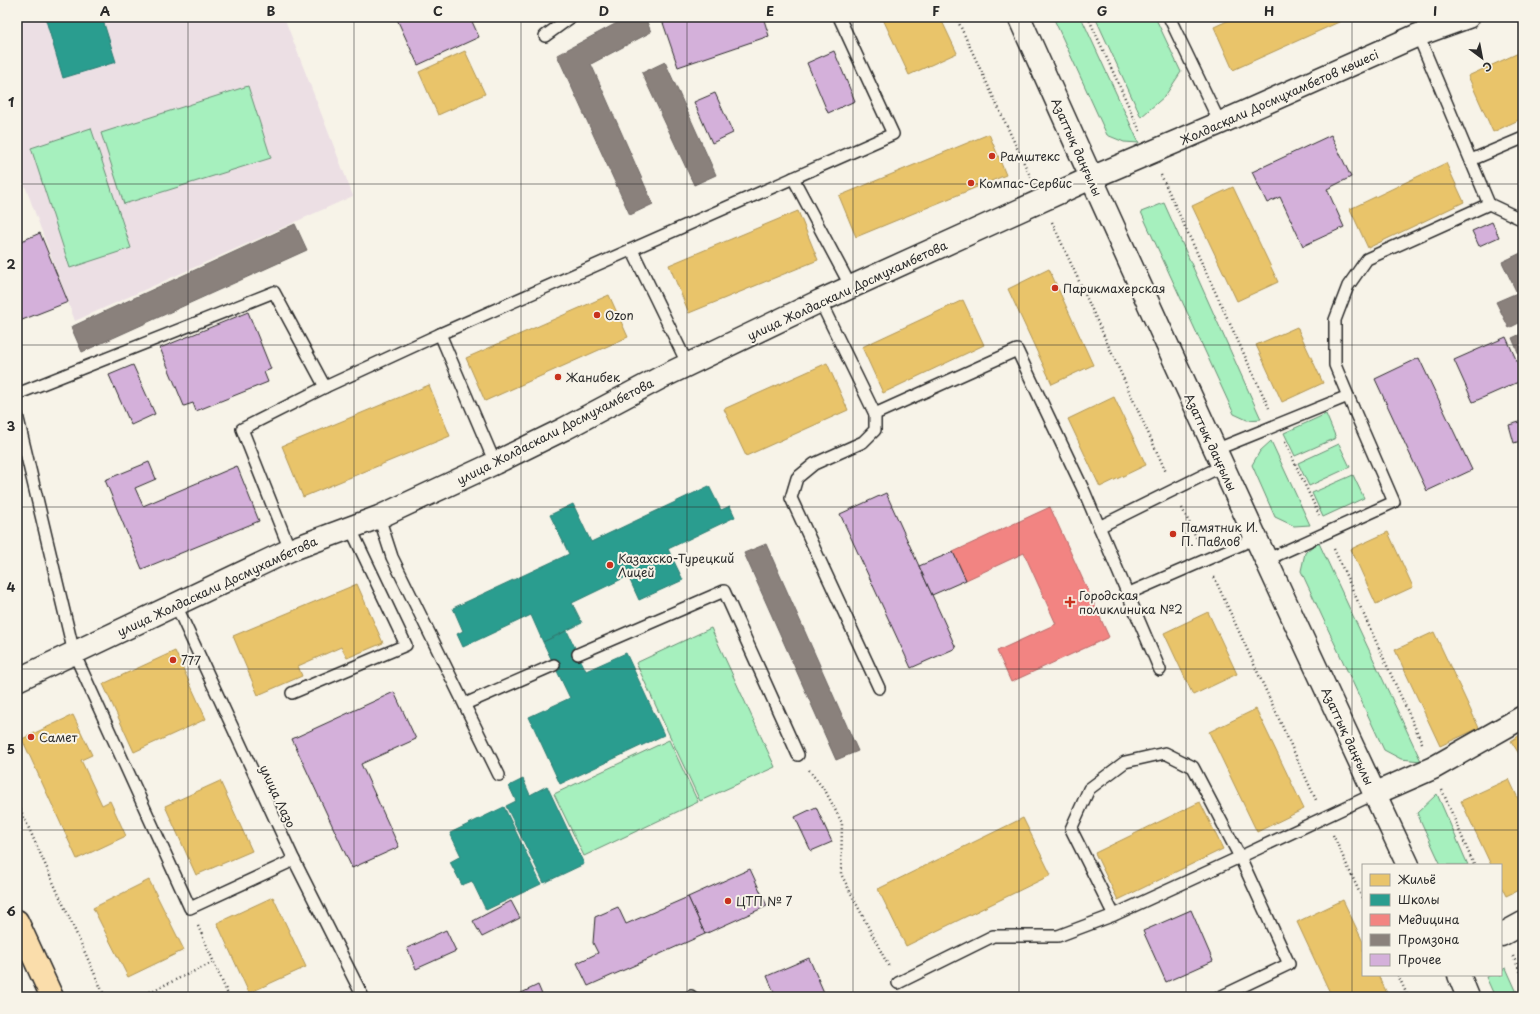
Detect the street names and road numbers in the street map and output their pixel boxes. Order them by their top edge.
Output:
street label: Жолдасқали Досмұхамбетов көшесі [1177,45,1381,149]
street label: Азаттық даңғылы [1047,95,1107,199]
street label: улица Жолдаскали Досмухамбетова [744,235,950,344]
street label: улица Жолдаскали Досмухамбетова [453,373,657,489]
street label: Азаттық даңғылы [1180,390,1242,494]
street label: улица Жолдаскали Досмухамбетова [114,531,320,640]
street label: Азаттық даңғылы [1317,684,1379,788]
street label: улица Лазо [256,761,301,831]

